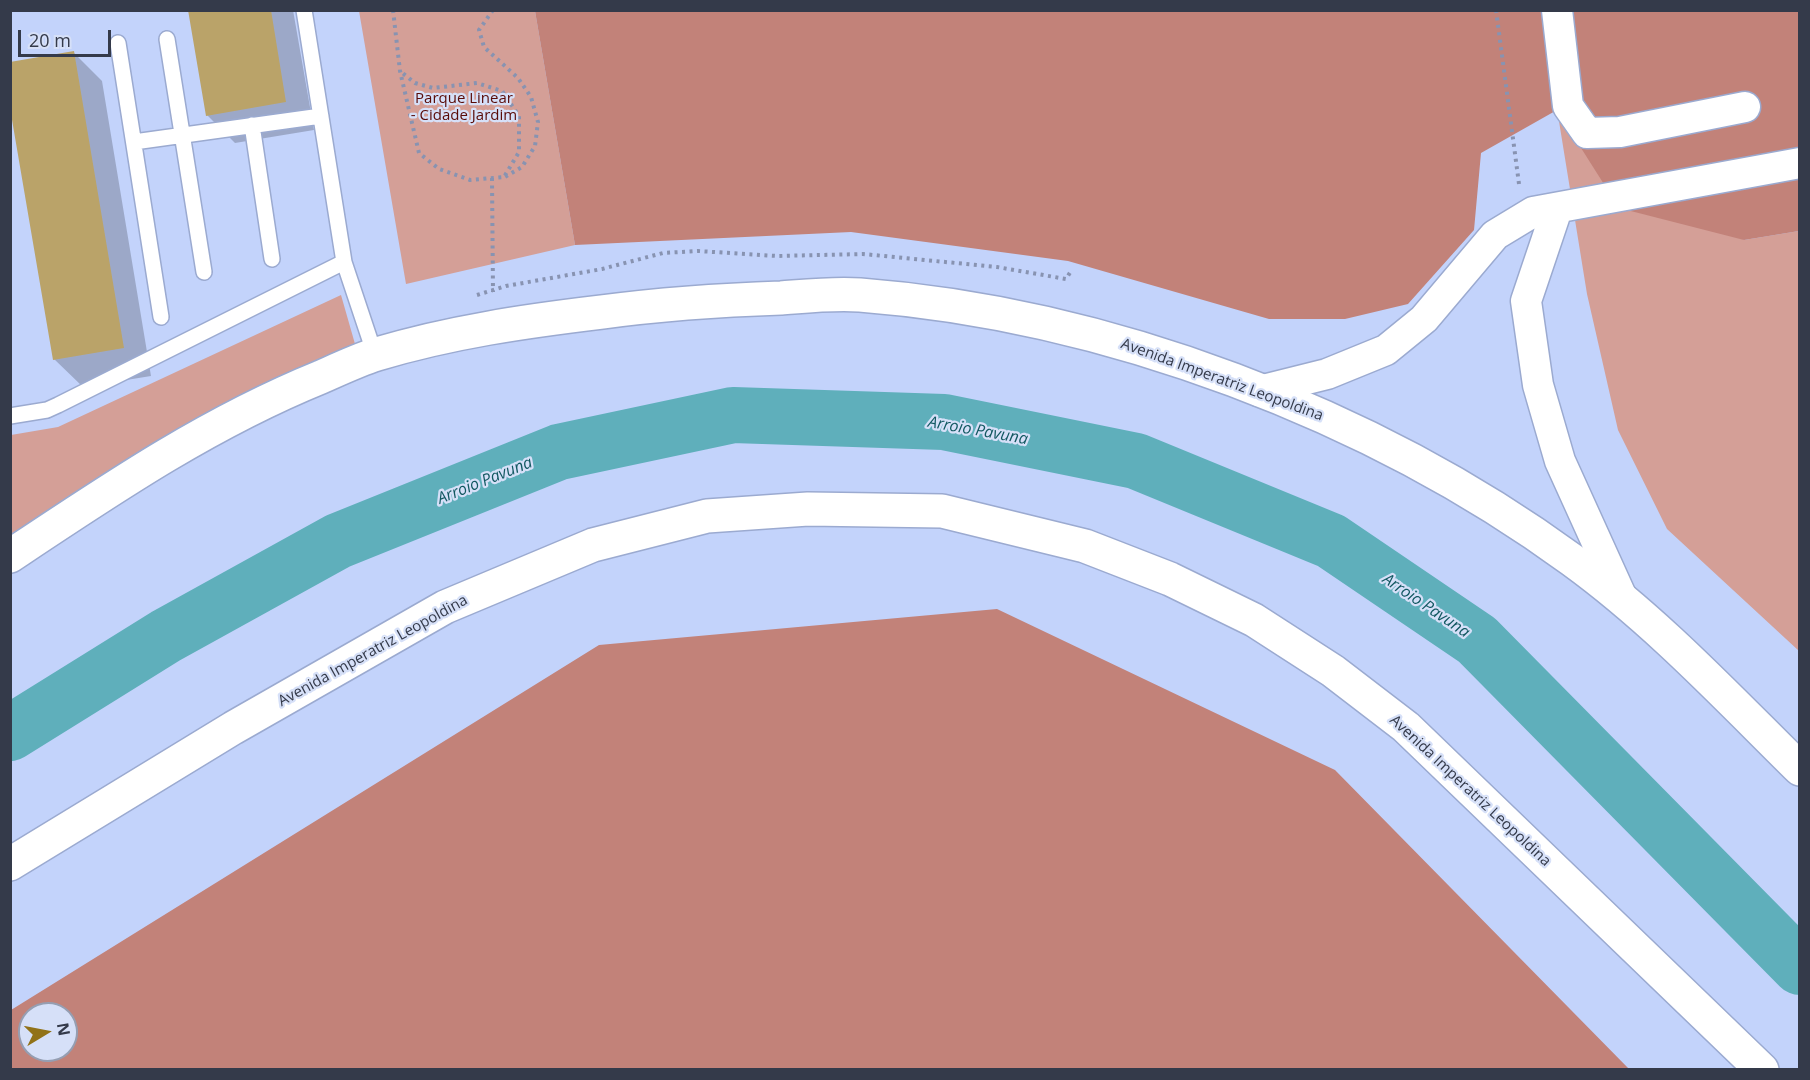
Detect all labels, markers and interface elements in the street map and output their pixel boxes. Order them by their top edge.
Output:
scale bar [21,18,114,56]
text: 20 m [29,28,71,52]
park label: Parque Linear - Cidade Jardim [411,90,517,125]
street label: Avenida Imperatriz Leopoldina [1118,335,1326,425]
water label: Arroio Pavuna [927,413,1029,449]
water label: Arroio Pavuna [435,453,535,509]
water label: Arroio Pavuna [1379,570,1473,642]
street label: Avenida Imperatriz Leopoldina [275,591,471,711]
street label: Avenida Imperatriz Leopoldina [1386,711,1554,871]
north arrow [18,1002,78,1062]
text: N [52,1021,76,1038]

